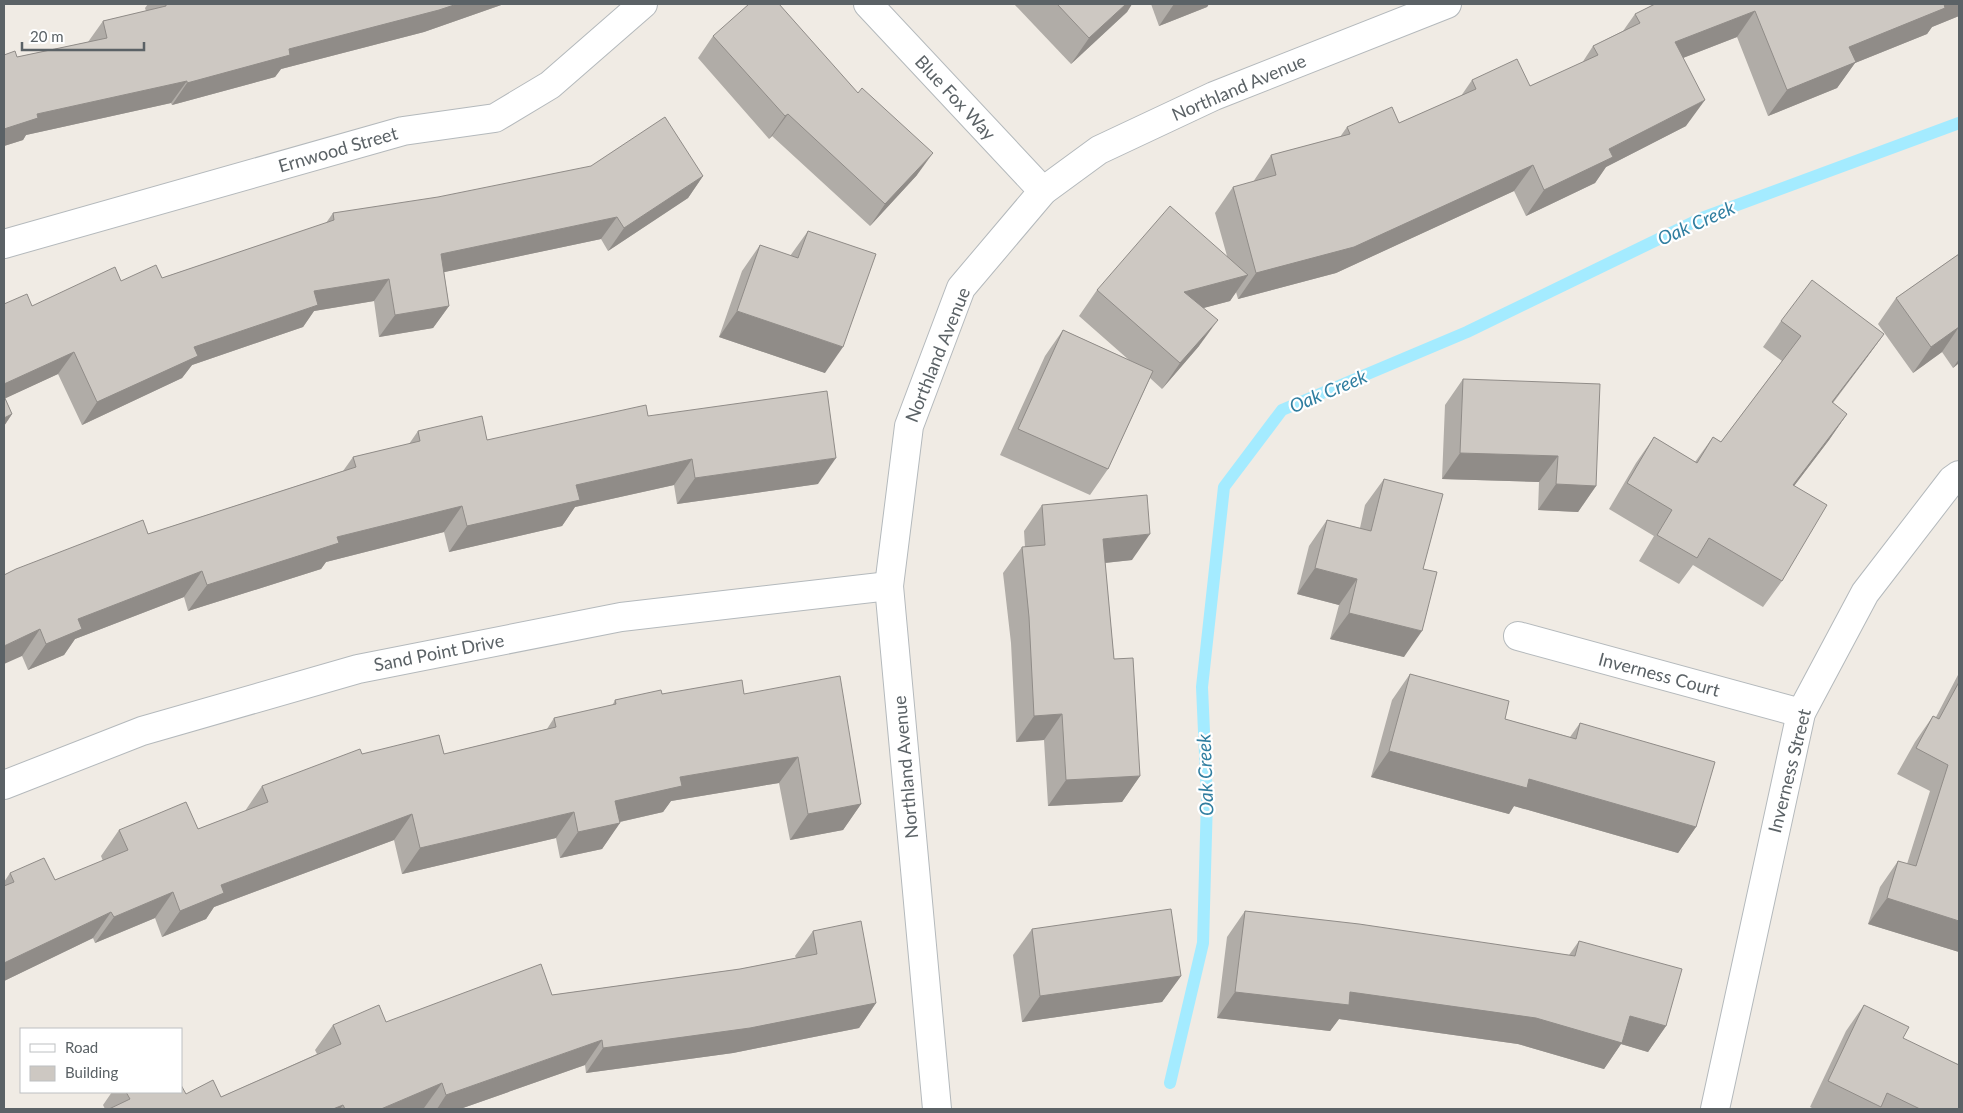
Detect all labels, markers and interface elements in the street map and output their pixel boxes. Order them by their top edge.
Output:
scale bar [22,20,145,52]
text: 20 m [30,27,64,45]
street label: Northland Avenue [1168,49,1309,125]
street label: Blue Fox Way [911,50,1001,145]
street label: Ernwood Street [275,121,400,177]
water label: Oak Creek [1654,195,1739,250]
street label: Northland Avenue [900,284,974,425]
water label: Oak Creek [1285,363,1371,417]
street label: Sand Point Drive [372,629,506,675]
street label: Inverness Court [1596,647,1723,701]
street label: Northland Avenue [888,695,922,840]
street label: Inverness Street [1763,706,1815,835]
water label: Oak Creek [1192,733,1217,817]
legend [20,1028,182,1093]
text: Road [65,1038,98,1056]
text: Building [65,1063,118,1081]

